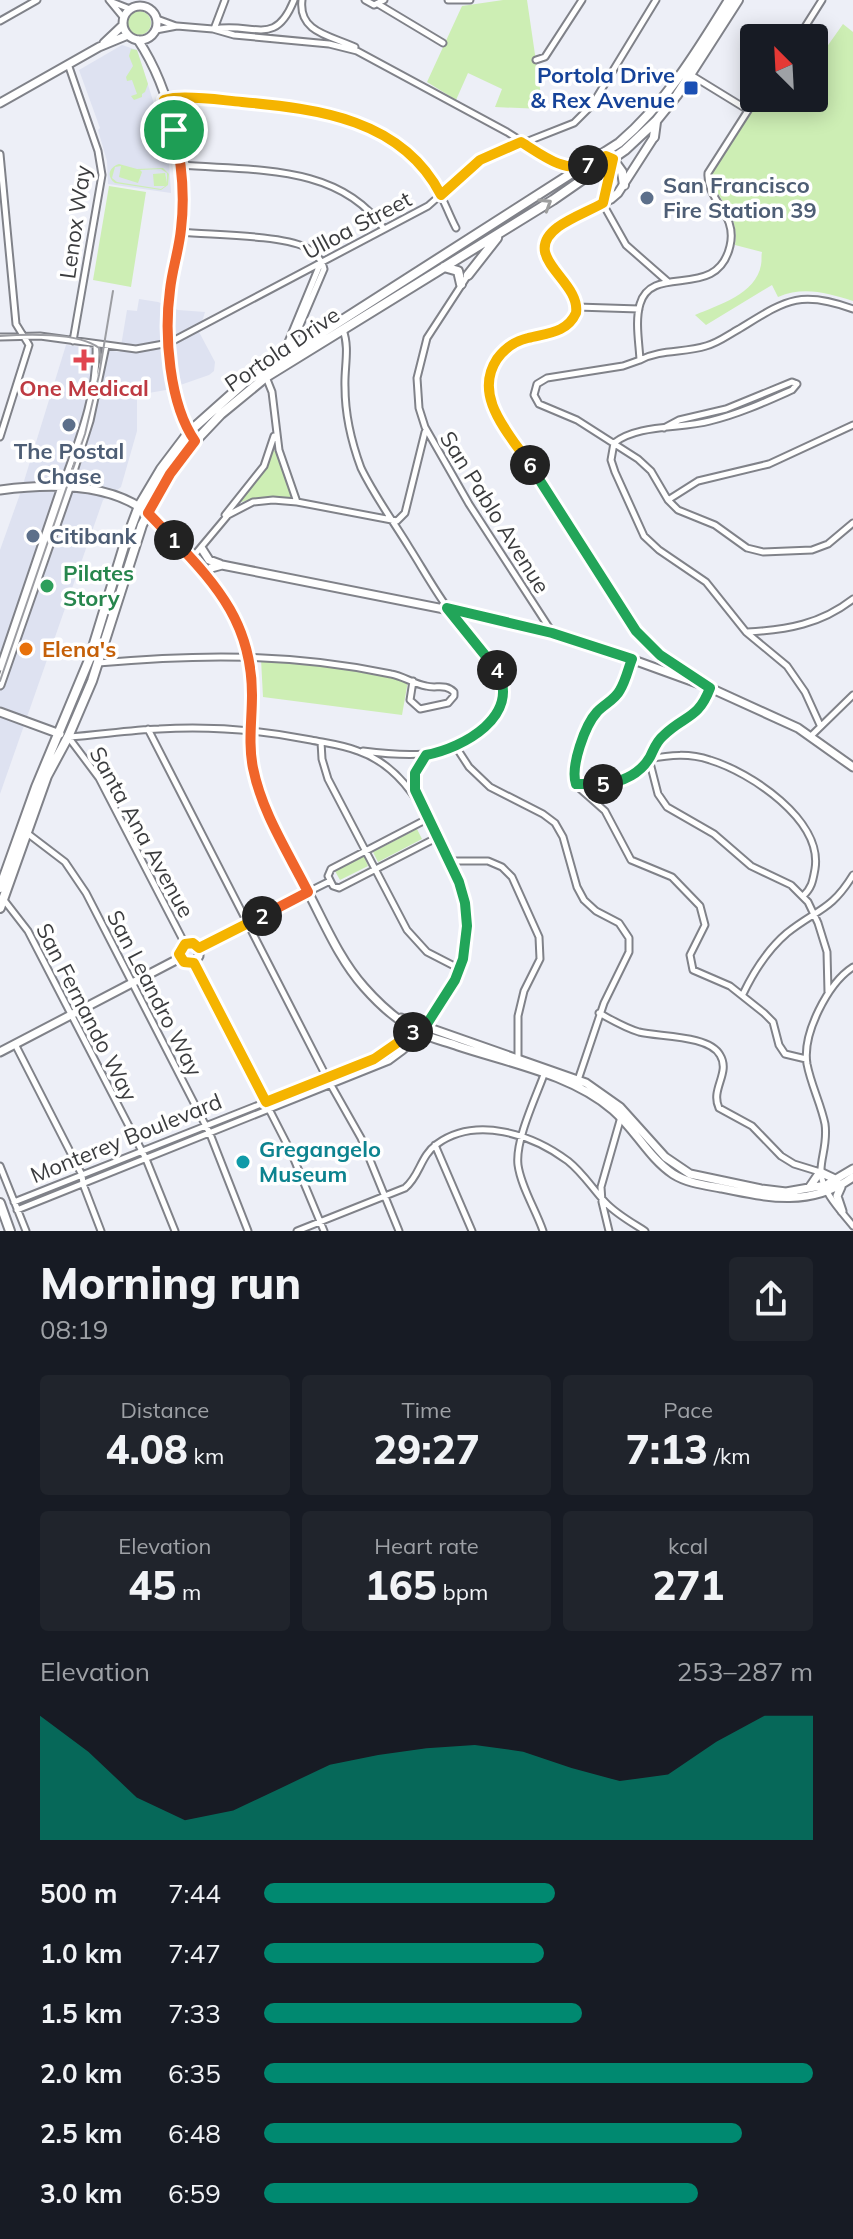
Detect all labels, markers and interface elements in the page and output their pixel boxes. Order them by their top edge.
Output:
north arrow [740,24,828,112]
map controls [740,24,828,112]
place label: Portola Drive & Rex Avenue [530,61,675,114]
marker: Portola Drive & Rex Avenue [682,79,700,97]
pin [140,96,208,164]
icon: arrive [152,108,196,152]
pin: 7 [568,145,608,185]
text: 7 [581,151,595,179]
street label: Lenox Way [53,163,97,281]
place label: San Francisco Fire Station 39 [663,171,817,224]
street label: Ulloa Street [298,185,416,265]
marker: San Francisco Fire Station 39 [638,189,656,207]
one-way arrow [537,198,552,214]
street label: Portola Drive [219,300,345,398]
marker: One Medical [73,349,95,371]
place label: One Medical [19,374,149,402]
marker: The Postal Chase [60,416,78,434]
street label: San Pablo Avenue [434,426,556,598]
place label: The Postal Chase [14,437,124,490]
pin: 6 [510,445,550,485]
text: 6 [523,451,537,479]
pin: 1 [154,520,194,560]
place label: Citibank [49,522,137,550]
text: 1 [167,526,181,554]
marker: Citibank [24,527,42,545]
place label: Pilates Story [63,559,134,612]
marker: Pilates Story [38,577,56,595]
place label: Elena's [42,635,116,663]
marker: Elena's [17,640,35,658]
pin: 4 [477,650,517,690]
text: 4 [490,656,504,684]
street label: Santa Ana Avenue [83,742,201,922]
pin: 5 [583,764,623,804]
text: 5 [596,770,610,798]
pin: 2 [242,896,282,936]
text: 2 [255,902,269,930]
street label: San Leandro Way [101,905,209,1081]
street label: San Fernando Way [30,918,144,1106]
pin: 3 [393,1012,433,1052]
text: 3 [406,1018,420,1046]
street label: Monterey Boulevard [26,1087,226,1189]
place label: Gregangelo Museum [259,1135,381,1188]
marker: Gregangelo Museum [234,1153,252,1171]
text: Morning run [40,1255,301,1310]
button: share [729,1257,813,1341]
text: 08:19 [40,1313,108,1346]
text: Distance [120,1396,209,1424]
text: Time [402,1396,451,1424]
text: Pace [663,1396,713,1424]
text: 4.08 [105,1424,188,1474]
text: 29:27 [373,1424,480,1474]
text: 7:13 [626,1424,708,1474]
text: km [188,1442,224,1470]
text: /km [708,1442,751,1470]
text: Elevation [118,1532,211,1560]
text: Heart rate [374,1532,479,1560]
text: kcal [668,1532,708,1560]
text: 45 [128,1560,176,1610]
text: 165 [365,1560,437,1610]
text: 271 [652,1560,724,1610]
text: m [176,1578,201,1606]
text: bpm [437,1578,488,1606]
text: Elevation [40,1655,150,1688]
text: 253–287 m [677,1655,813,1688]
text: 500 m [40,1877,117,1910]
text: 7:44 [168,1877,221,1910]
text: 1.0 km [40,1937,123,1970]
text: 7:47 [168,1937,221,1970]
text: 1.5 km [40,1997,123,2030]
text: 7:33 [168,1997,221,2030]
text: 2.0 km [40,2057,123,2090]
text: 6:35 [168,2057,221,2090]
text: 2.5 km [40,2117,123,2150]
text: 6:48 [168,2117,221,2150]
text: 3.0 km [40,2177,123,2210]
text: 6:59 [168,2177,221,2210]

